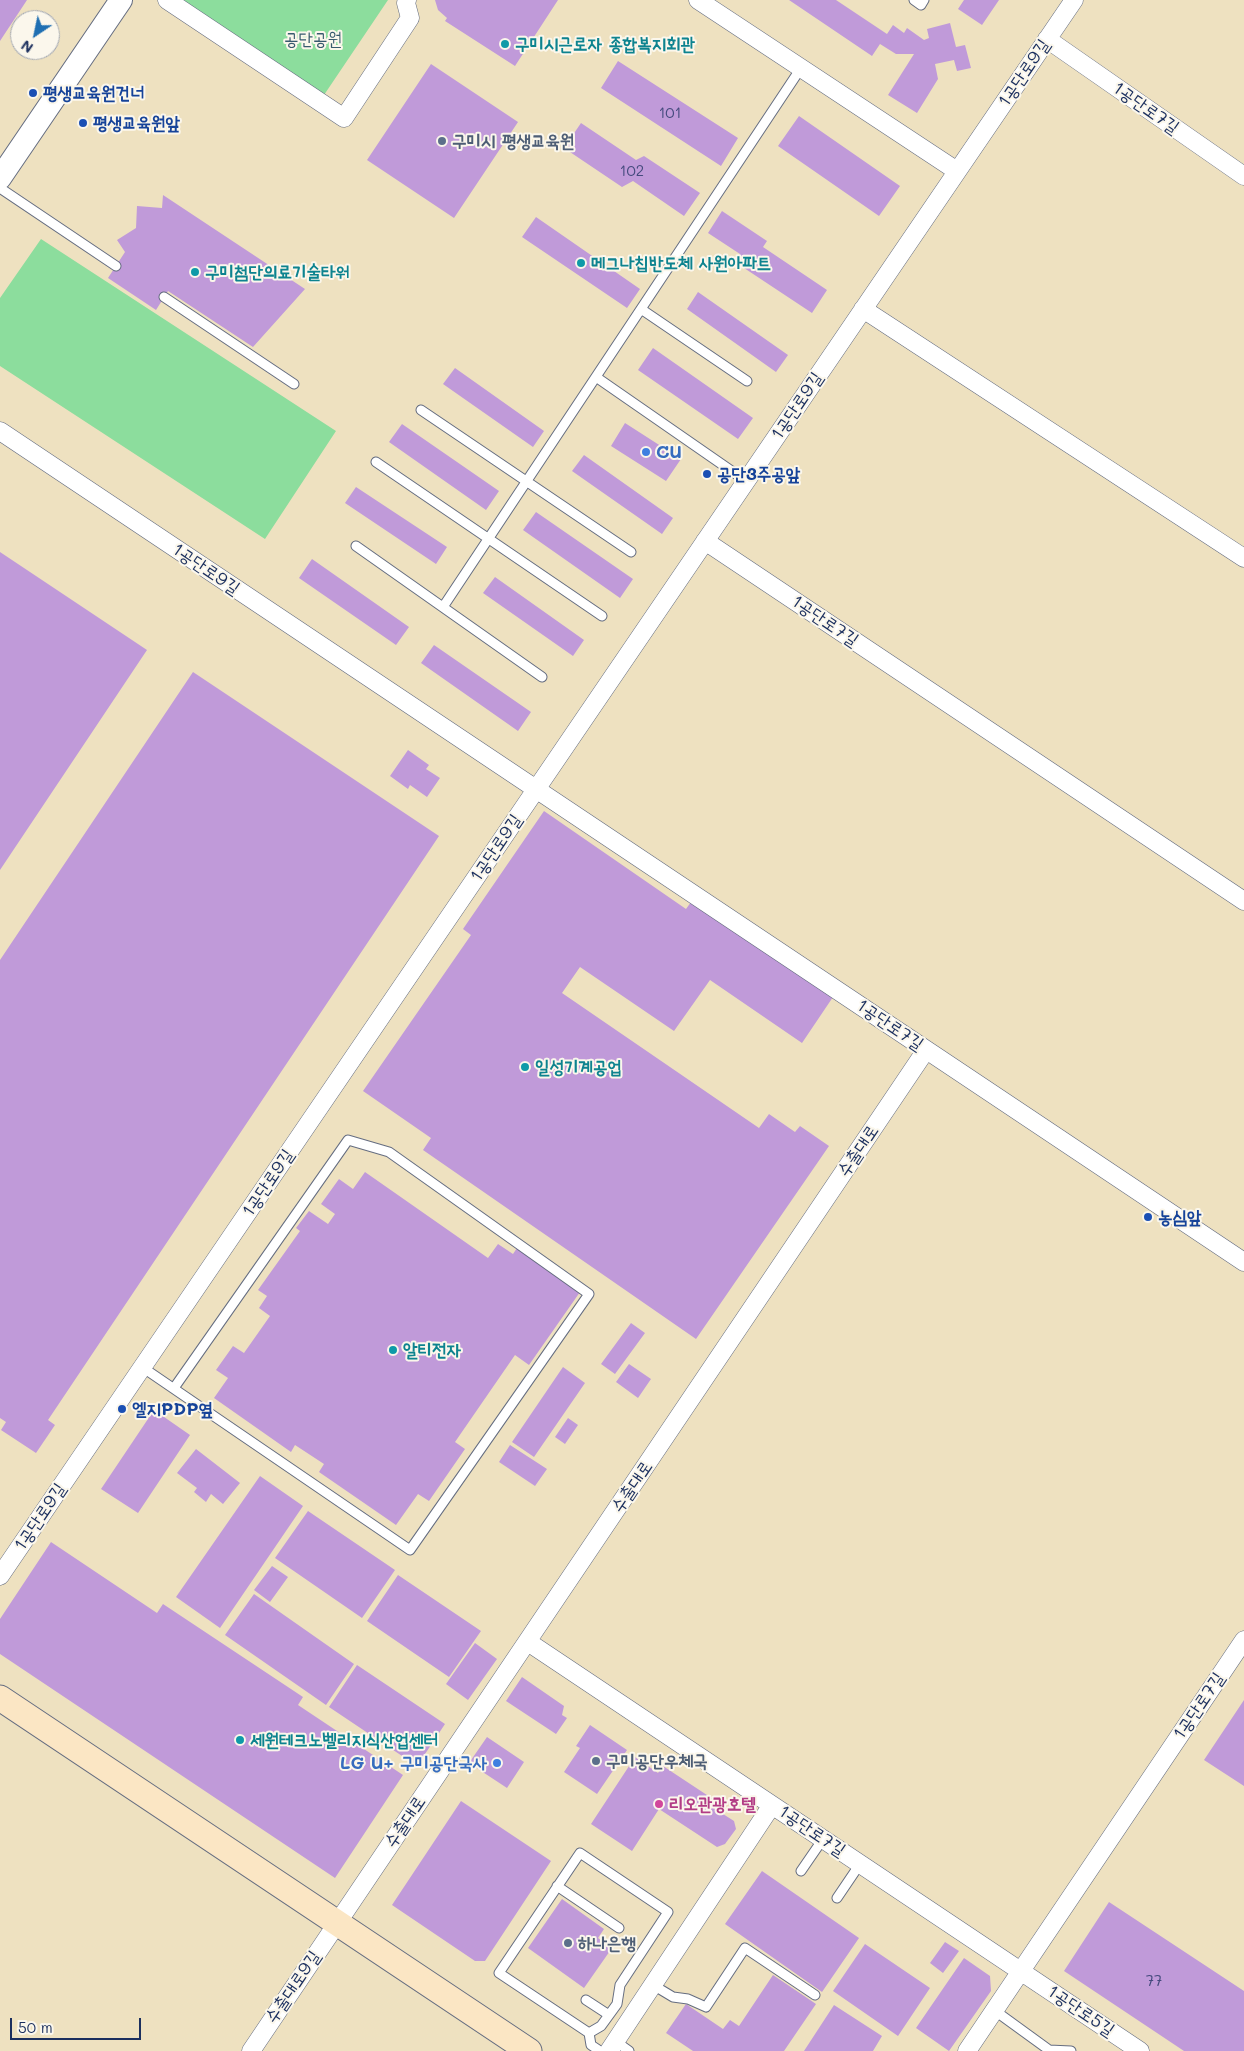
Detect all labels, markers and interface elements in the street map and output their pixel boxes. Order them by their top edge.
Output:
north arrow [10,10,60,60]
park label: 공단공원 [284,28,342,50]
place label: 구미시근로자 종합복지회관 [515,33,695,55]
street label: 1공단로9길 [994,35,1054,111]
text: N [17,36,37,58]
marker: 구미시근로자 종합복지회관 [499,38,511,50]
street label: 1공단로7길 [1109,77,1183,139]
place label: 평생교육원건너 [43,82,144,104]
marker: 평생교육원건너 [27,87,39,99]
house number: 101 [659,104,681,122]
place label: 평생교육원앞 [93,112,180,134]
marker: 평생교육원앞 [77,117,89,129]
place label: 구미시 평생교육원 [452,130,574,152]
marker: 구미시 평생교육원 [436,135,448,147]
house number: 102 [620,162,644,180]
place label: 메그나칩반도체 사원아파트 [591,252,771,274]
marker: 메그나칩반도체 사원아파트 [575,257,587,269]
place label: 구미첨단의료기술타워 [205,261,350,283]
marker: 구미첨단의료기술타워 [189,266,201,278]
street label: 1공단로9길 [767,368,827,444]
place label: CU [656,441,682,463]
marker: CU [640,446,652,458]
place label: 공단3주공앞 [717,463,800,485]
marker: 공단3주공앞 [701,468,713,480]
street label: 1공단로9길 [168,539,244,599]
street label: 1공단로7길 [787,591,863,651]
street label: 1공단로9길 [466,810,526,886]
street label: 1공단로7길 [852,995,928,1055]
place label: 일성기계공업 [535,1056,622,1078]
marker: 일성기계공업 [519,1061,531,1073]
street label: 수출대로 [833,1121,883,1181]
street label: 1공단로9길 [238,1145,298,1221]
place label: 농심앞 [1158,1206,1201,1228]
marker: 농심앞 [1142,1211,1154,1223]
place label: 알티전자 [403,1339,461,1361]
marker: 알티전자 [387,1344,399,1356]
place label: 엘지PDP옆 [132,1398,213,1420]
marker: 엘지PDP옆 [116,1403,128,1415]
street label: 수출대로 [607,1457,657,1517]
street label: 1공단로9길 [10,1479,70,1555]
street label: 1공단로7길 [1169,1668,1229,1744]
place label: 세원테크노벨리지식산업센터 [250,1729,438,1751]
marker: 세원테크노벨리지식산업센터 [234,1734,246,1746]
place label: 구미공단우체국 [606,1750,707,1772]
place label: LG U+ 구미공단국사 [340,1752,487,1774]
marker: 구미공단우체국 [590,1755,602,1767]
marker: LG U+ 구미공단국사 [491,1757,503,1769]
street label: 수출대로 [380,1792,430,1852]
place label: 리오관광호텔 [669,1793,756,1815]
marker: 리오관광호텔 [653,1798,665,1810]
street label: 1공단로7길 [774,1801,850,1861]
place label: 하나은행 [578,1932,636,1954]
marker: 하나은행 [562,1937,574,1949]
street label: 수출대로9길 [261,1947,325,2027]
house number: 77 [1146,1972,1162,1990]
street label: 1공단로5길 [1043,1981,1119,2041]
scale bar [12,2008,144,2040]
text: 50 m [18,2017,53,2037]

